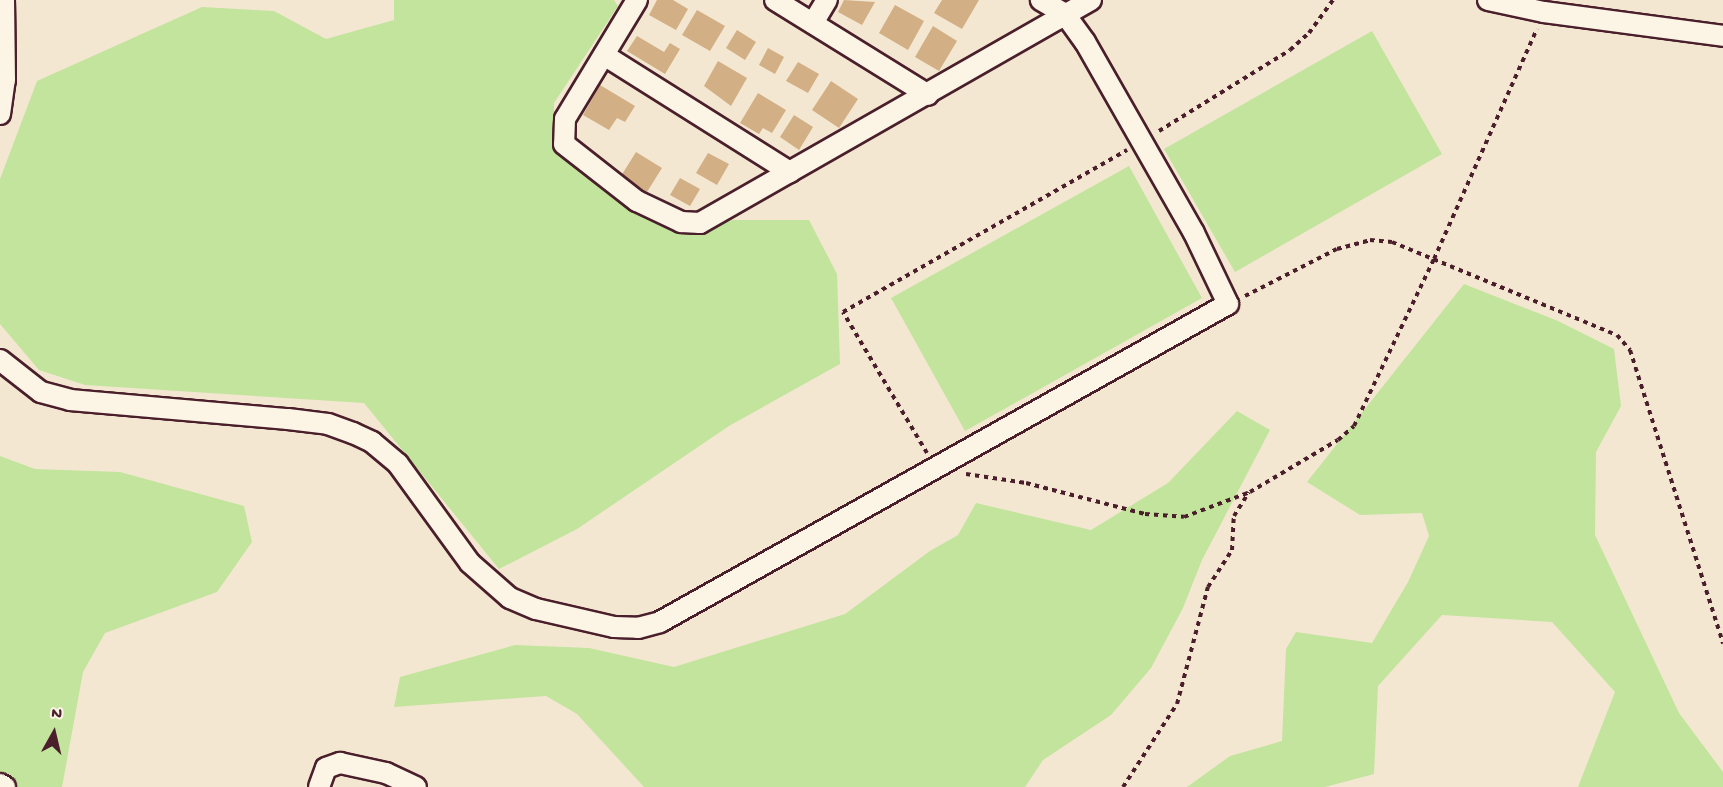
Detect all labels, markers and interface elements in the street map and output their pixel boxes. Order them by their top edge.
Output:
north arrow [24,703,84,763]
text: N [50,705,63,725]

